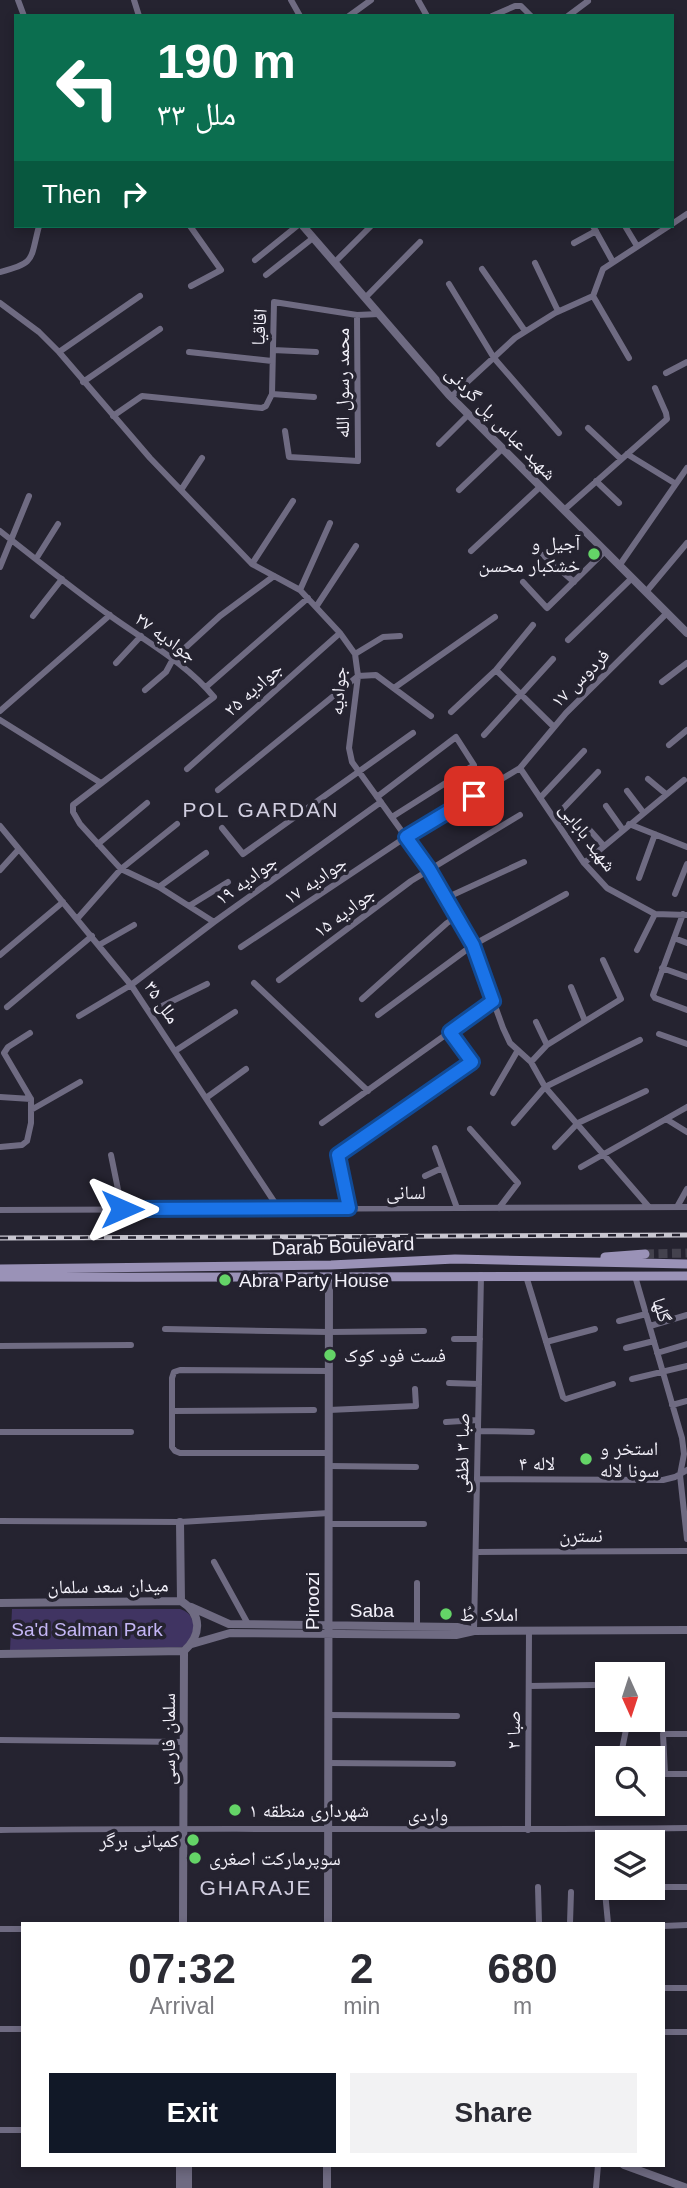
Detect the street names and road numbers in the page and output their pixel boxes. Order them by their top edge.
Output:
street label: اقاقیا [247,308,271,346]
street label: محمد رسول الله [332,328,354,438]
street label: شهید عباس پل گردنی [440,362,561,485]
street label: جوادیه ۲۷ [131,608,201,667]
street label: فردوس ۱۷ [546,644,614,712]
street label: جوادیه ۲۵ [220,658,287,721]
street label: جوادیه [326,666,351,716]
street label: شهید بابایی [555,799,621,876]
street label: جوادیه ۱۹ [211,851,281,910]
street label: جوادیه ۱۷ [280,851,351,909]
street label: جوادیه ۱۵ [309,882,379,942]
street label: ملل ۳۵ [139,977,184,1028]
street label: لسانی [386,1182,426,1204]
street label: Darab Boulevard [271,1233,415,1259]
street label: گلها [648,1295,676,1325]
street label: صبا ۳ لطفی [451,1412,474,1494]
street label: لاله ۴ [519,1453,555,1474]
street label: نسترن [559,1525,603,1547]
street label: Piroozi [302,1572,323,1630]
street label: میدان سعد سلمان [47,1574,169,1599]
street label: Saba [350,1600,395,1621]
street label: سلمان فارسی [158,1693,180,1785]
street label: صبا ۲ [503,1710,524,1750]
street label: واردی [408,1804,448,1826]

